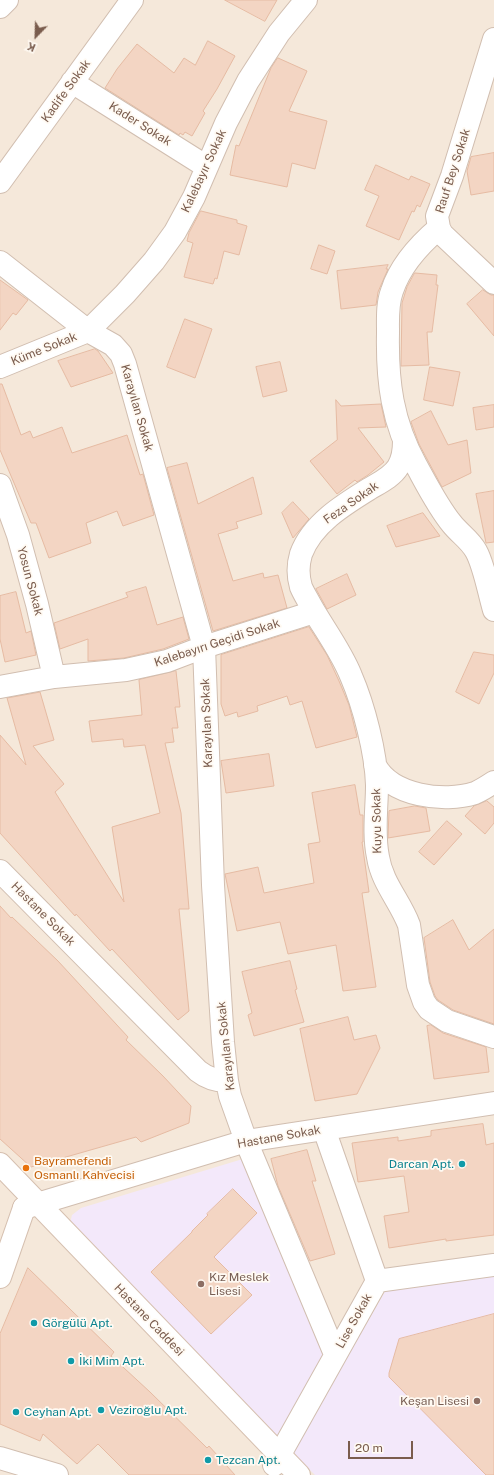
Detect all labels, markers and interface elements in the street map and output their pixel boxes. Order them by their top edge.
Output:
north arrow [16,16,56,56]
text: K [25,40,37,54]
street label: Kadife Sokak [38,57,94,125]
street label: Kader Sokak [106,99,174,149]
street label: Kalebayır Sokak [178,127,230,215]
street label: Rauf Bey Sokak [433,127,473,215]
street label: Küme Sokak [9,329,79,369]
street label: Karayılan Sokak [118,363,156,453]
street label: Feza Sokak [321,479,381,527]
street label: Yosun Sokak [14,545,46,617]
street label: Kalebayırı Geçidi Sokak [152,616,282,670]
street label: Karayılan Sokak [198,678,216,768]
street label: Kuyu Sokak [369,788,385,854]
street label: Hastane Sokak [8,879,78,949]
street label: Karayılan Sokak [214,1001,238,1091]
street label: Hastane Sokak [236,1123,322,1151]
place label: Bayramefendi Osmanlı Kahvecisi [34,1154,135,1182]
place label: Darcan Apt. [389,1157,454,1171]
marker: Darcan Apt. [457,1159,467,1169]
marker: Bayramefendi Osmanlı Kahvecisi [21,1163,31,1173]
place label: Kız Meslek Lisesi [209,1270,269,1298]
marker: Kız Meslek Lisesi [196,1279,206,1289]
street label: Hastane Caddesi [111,1281,187,1359]
street label: Lise Sokak [333,1291,375,1351]
place label: Görgülü Apt. [42,1316,112,1330]
marker: Görgülü Apt. [29,1318,39,1328]
place label: İki Mim Apt. [79,1354,145,1368]
marker: İki Mim Apt. [66,1356,76,1366]
place label: Keşan Lisesi [400,1394,469,1408]
marker: Keşan Lisesi [472,1396,482,1406]
place label: Veziroğlu Apt. [109,1403,187,1417]
place label: Ceyhan Apt. [24,1405,92,1419]
marker: Veziroğlu Apt. [96,1405,106,1415]
marker: Ceyhan Apt. [11,1407,21,1417]
scale bar [350,1433,415,1459]
text: 20 m [355,1441,383,1455]
place label: Tezcan Apt. [216,1453,280,1467]
marker: Tezcan Apt. [203,1455,213,1465]

